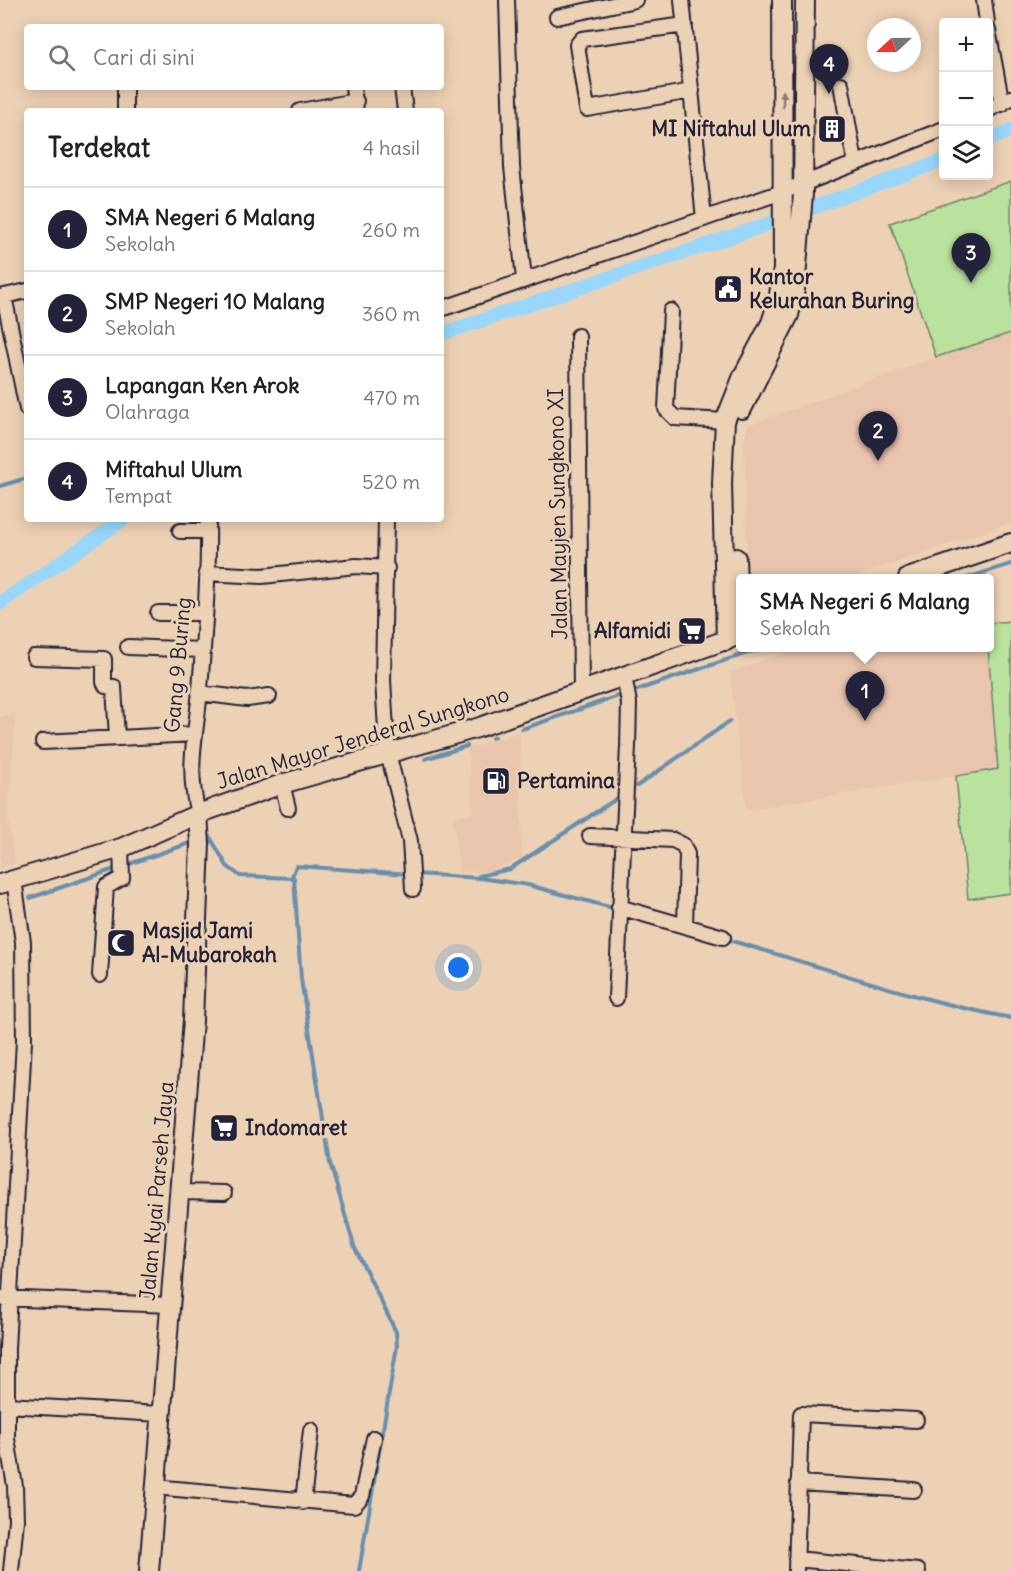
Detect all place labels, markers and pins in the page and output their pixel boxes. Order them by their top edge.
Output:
pin: 4 [810,44,848,94]
building icon: MI Niftahul Ulum [816,113,848,145]
place label: MI Niftahul Ulum [651,115,812,142]
pin: 3 [952,234,990,283]
place label: Kantor Kelurahan Buring [749,263,915,314]
public building icon: Kantor Kelurahan Buring [712,273,744,305]
pin: 2 [858,412,898,461]
supermarket icon: Alfamidi [676,615,708,647]
place label: Alfamidi [594,617,671,644]
pin: 1 [846,672,884,721]
fuel station icon: Pertamina [480,765,512,797]
place label: Pertamina [517,767,615,794]
place label: Masjid Jami Al-Mubarokah [142,917,277,968]
mosque icon: Masjid Jami Al-Mubarokah [105,927,137,959]
supermarket icon: Indomaret [208,1112,240,1144]
place label: Indomaret [245,1114,348,1141]

